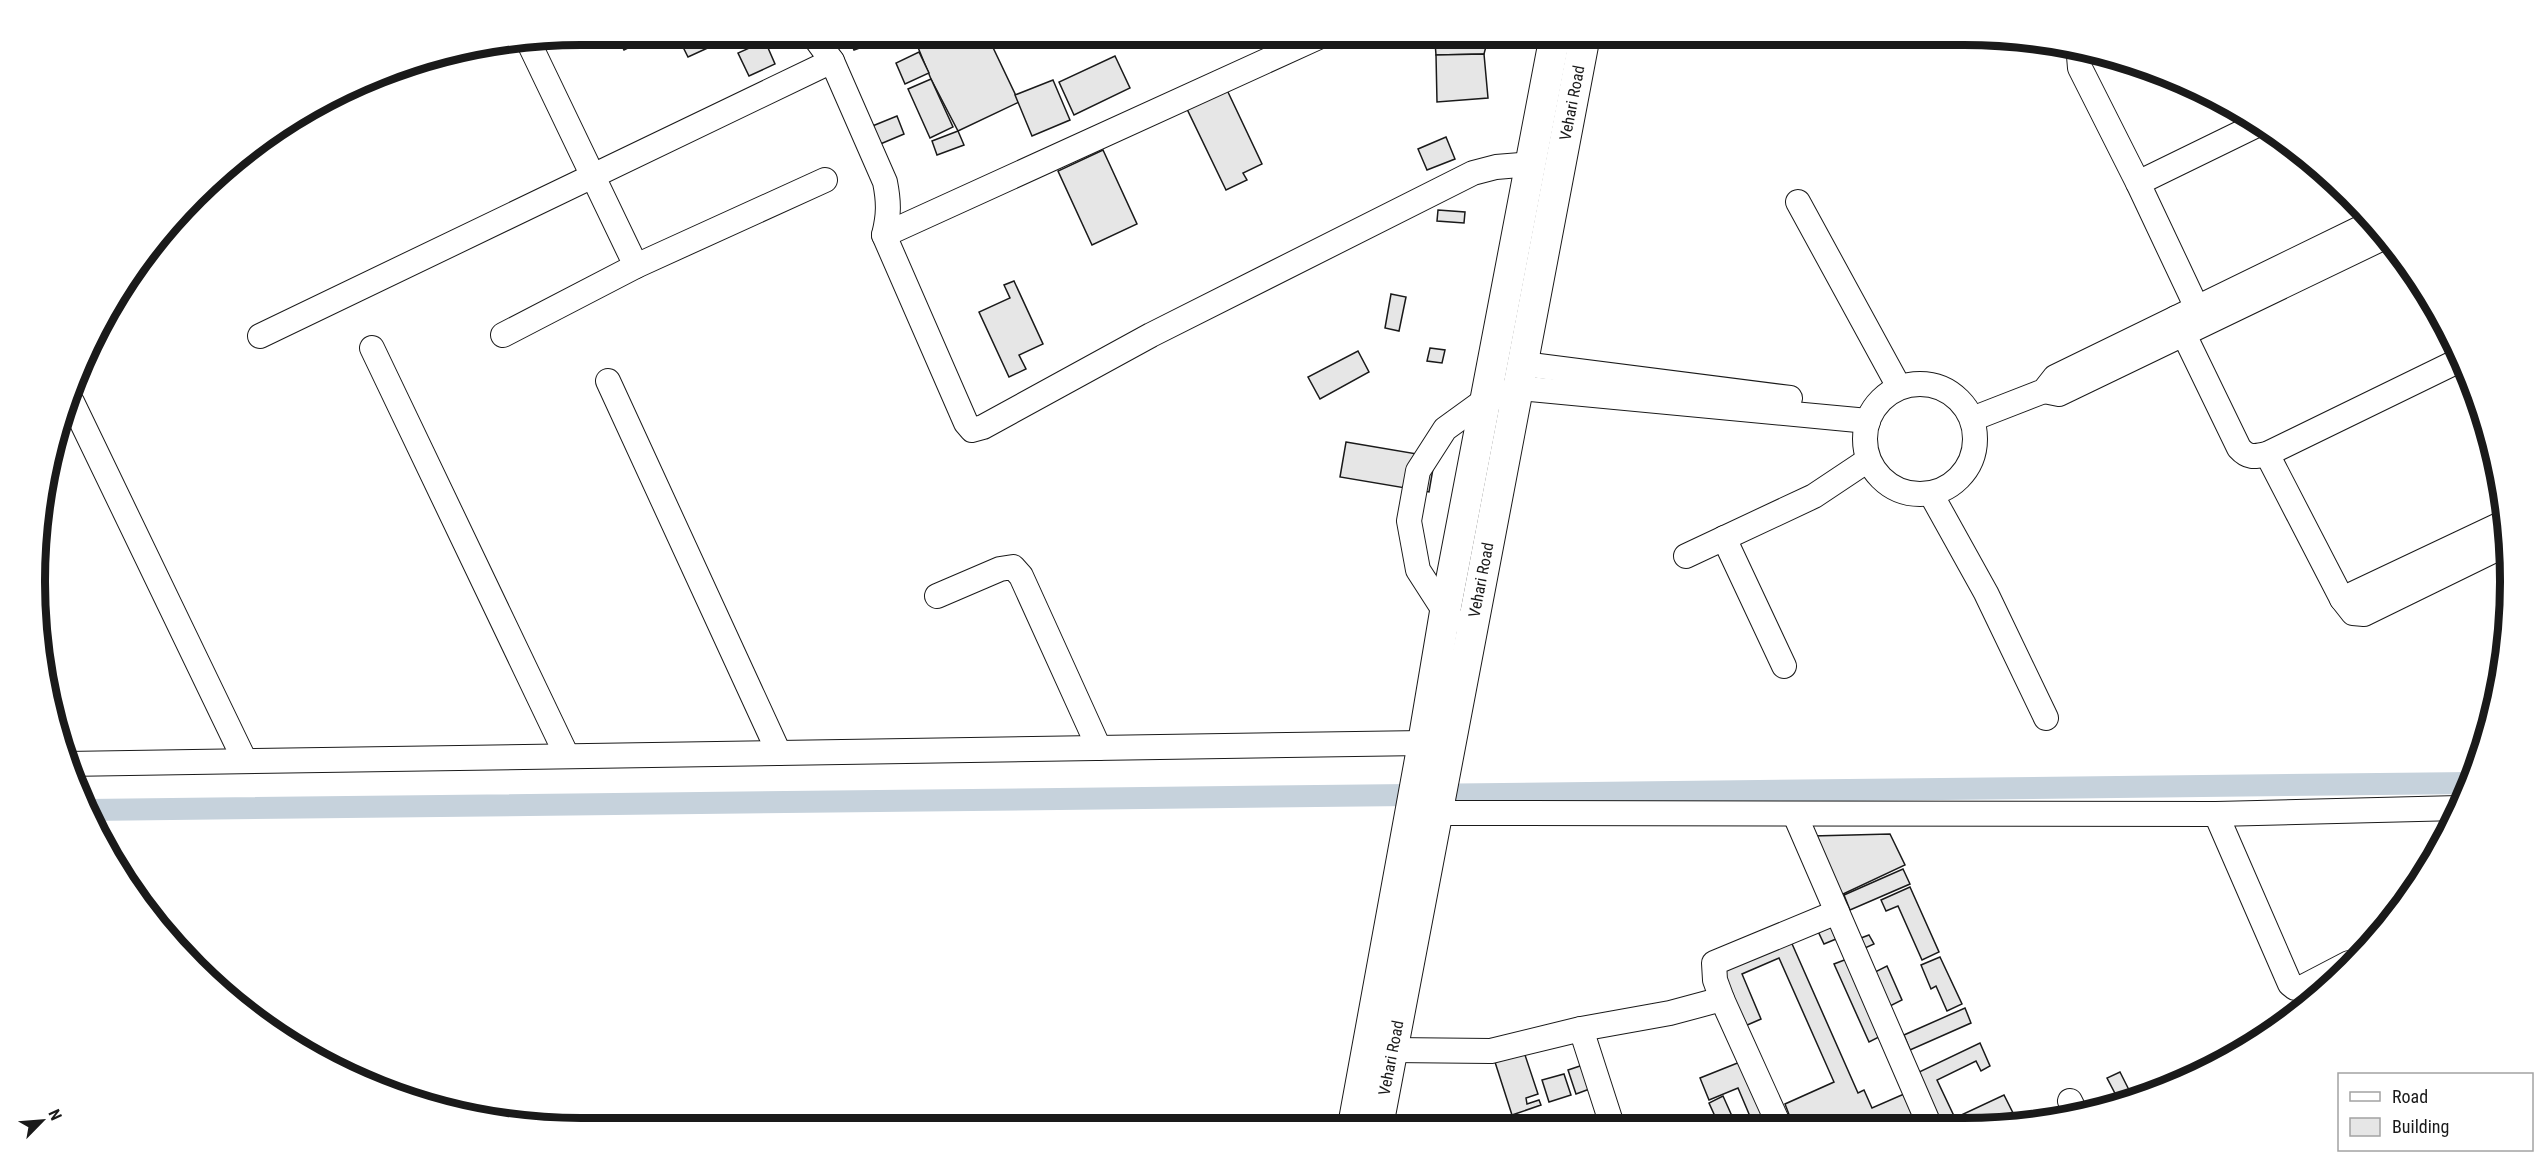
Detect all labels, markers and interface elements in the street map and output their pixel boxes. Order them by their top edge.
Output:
street label: Vehari Road [1555,64,1589,142]
street label: Vehari Road [1464,541,1498,619]
street label: Vehari Road [1374,1019,1408,1097]
legend [2338,1073,2533,1151]
text: Road [2392,1086,2428,1107]
north arrow [12,1091,72,1151]
text: N [44,1106,66,1123]
text: Building [2392,1116,2449,1137]

